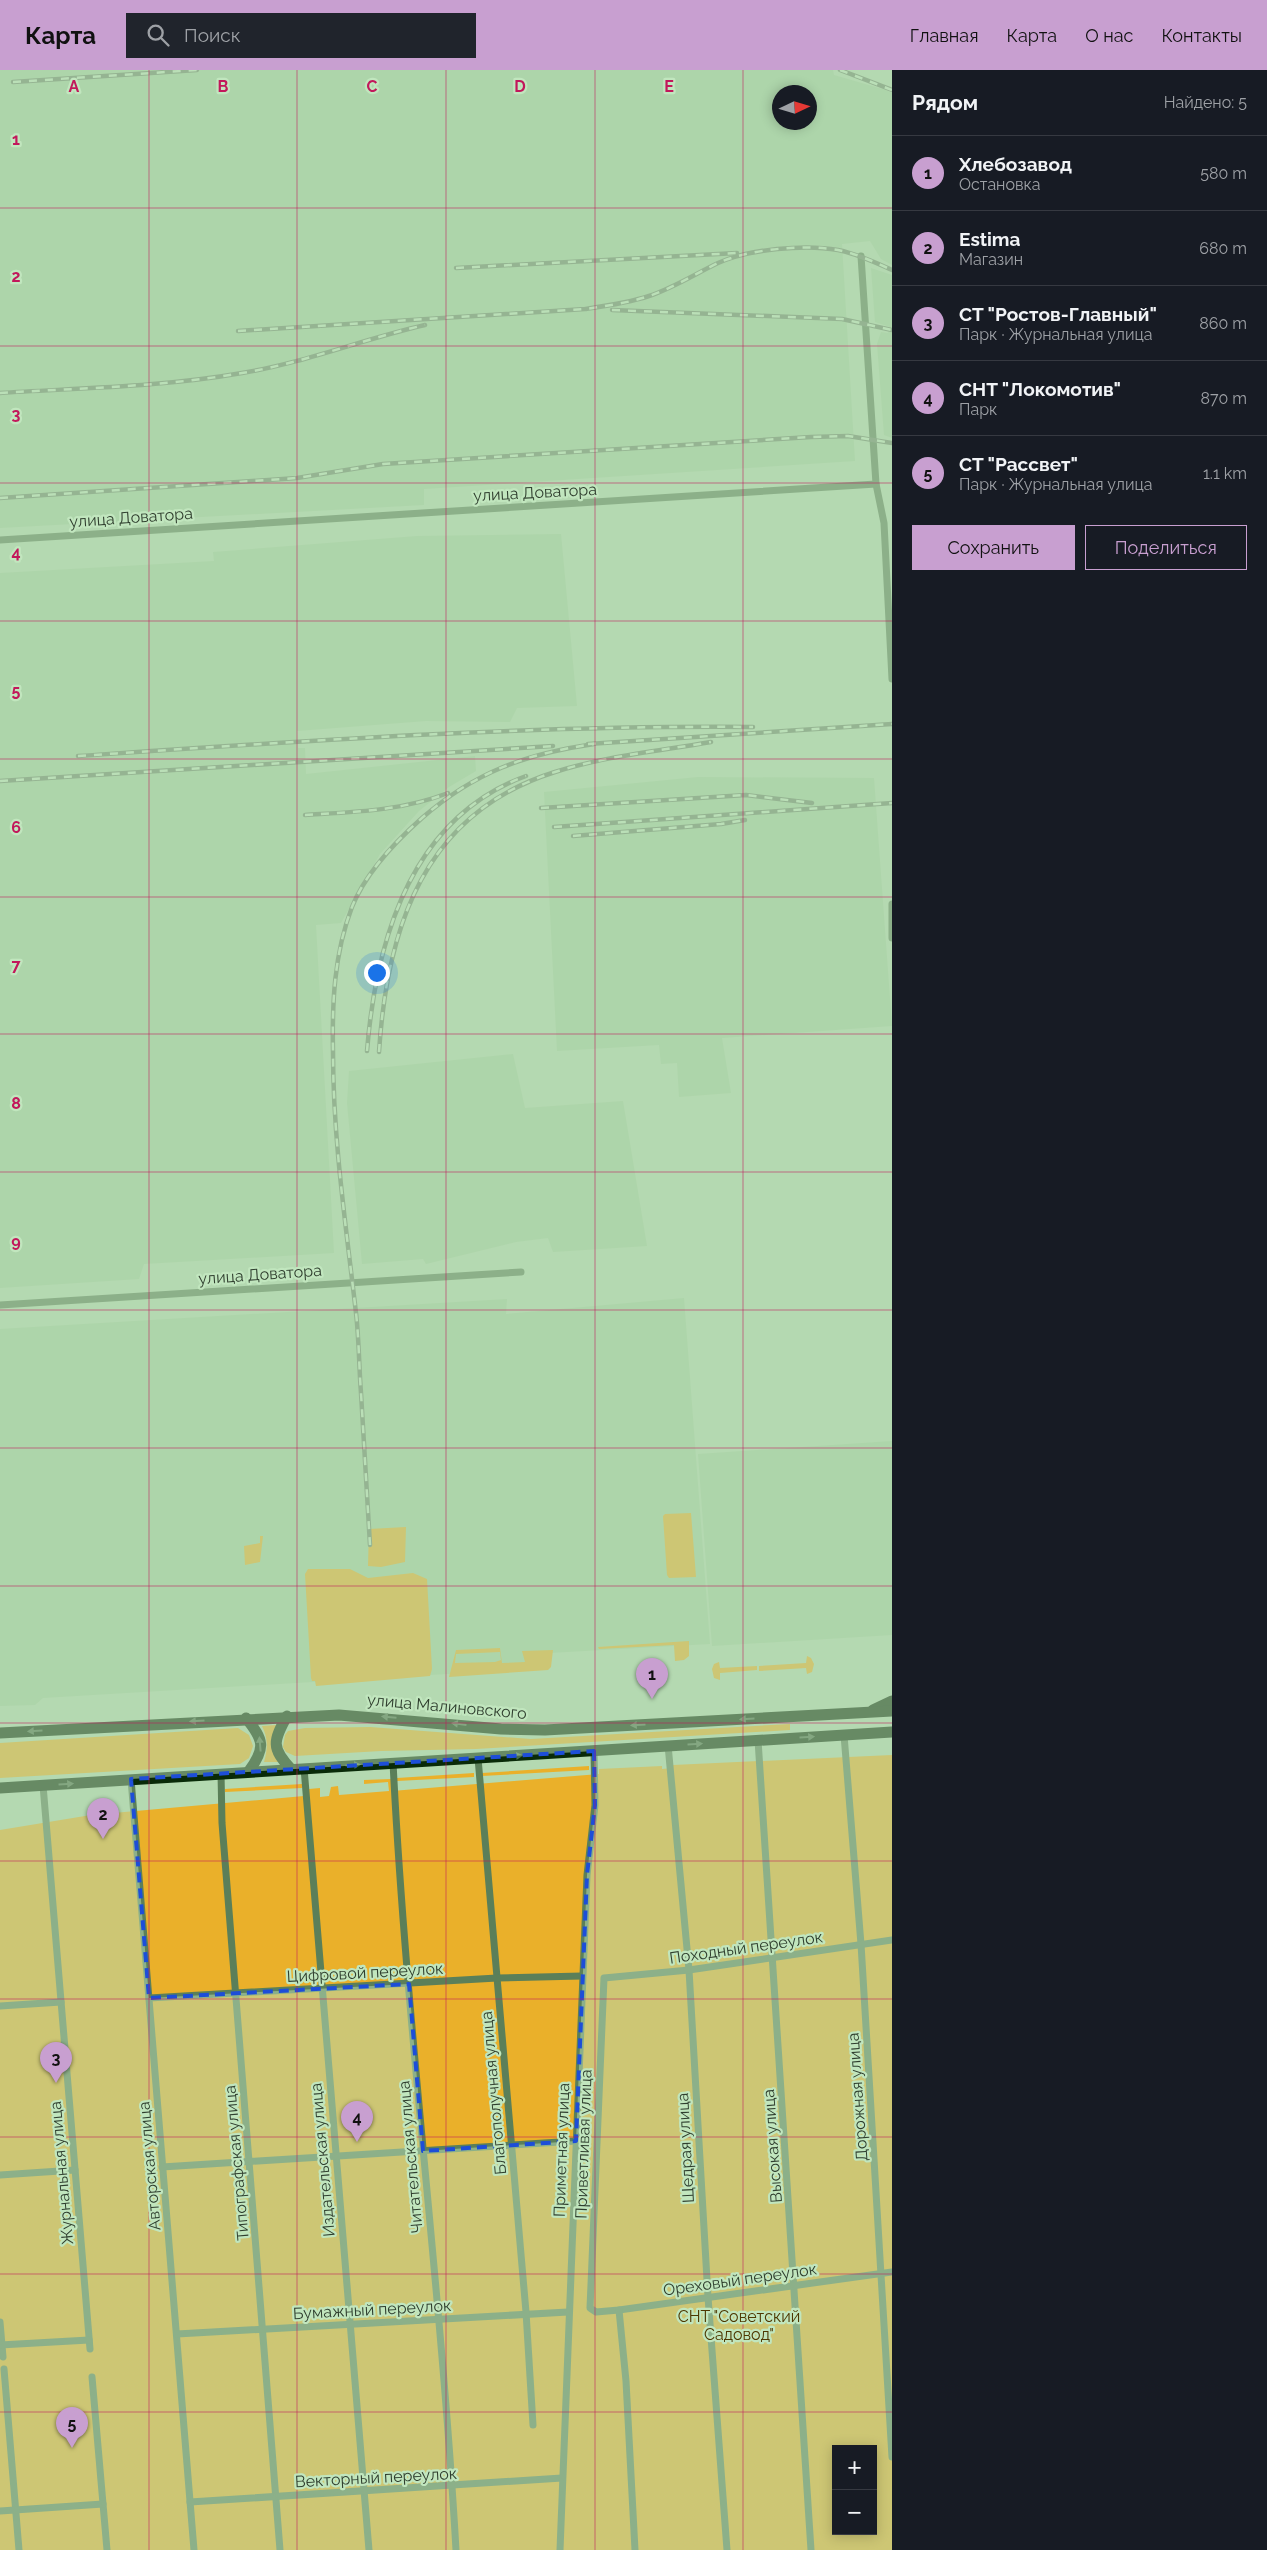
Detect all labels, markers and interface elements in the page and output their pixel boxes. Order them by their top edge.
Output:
search box [126,13,476,58]
text: Карта [25,21,96,50]
icon: search [144,21,172,49]
text: Поиск [184,24,241,46]
text: Главная [910,25,978,46]
text: Карта [1006,25,1057,46]
text: О нас [1085,25,1133,46]
text: Контакты [1161,25,1242,46]
text: A [69,77,80,96]
text: B [218,77,229,96]
text: C [367,77,378,96]
text: D [514,77,526,96]
text: E [664,77,674,96]
north arrow [772,85,817,130]
text: Рядом [912,90,978,115]
text: Найдено: 5 [1164,93,1247,112]
text: 1 [12,130,20,149]
text: Хлебозавод [959,153,1072,175]
text: 1 [924,164,932,183]
text: 580 m [1200,164,1247,183]
text: Остановка [959,175,1041,194]
text: Estima [959,228,1020,250]
text: 2 [923,239,933,258]
text: 680 m [1199,239,1247,258]
text: Магазин [959,250,1023,269]
text: 2 [11,267,21,286]
text: СТ "Ростов-Главный" [959,303,1157,325]
text: 3 [924,314,932,333]
text: 860 m [1199,314,1247,333]
text: Парк · Журнальная улица [959,325,1152,344]
text: СНТ "Локомотив" [959,378,1121,400]
text: 4 [923,389,933,408]
text: 870 m [1200,389,1247,408]
text: Парк [959,400,997,419]
text: 3 [12,405,21,424]
text: СТ "Рассвет" [959,453,1078,475]
text: 5 [924,464,932,483]
text: 1.1 km [1203,464,1247,483]
text: Парк · Журнальная улица [959,475,1152,494]
street label: улица Доватора [473,480,597,505]
street label: улица Доватора [69,504,193,531]
button: Сохранить [912,525,1075,570]
button: Поделиться [1085,525,1247,570]
text: 4 [11,543,21,562]
text: 5 [12,681,21,700]
text: 6 [11,818,21,837]
text: 7 [12,956,21,975]
your location [364,960,390,986]
text: 8 [11,1094,21,1113]
text: 9 [11,1232,21,1251]
street label: улица Доватора [198,1261,322,1288]
pin: 1 [636,1658,668,1699]
street label: улица Малиновского [366,1690,528,1723]
one-way arrow [381,1713,397,1721]
one-way arrow [739,1715,755,1723]
one-way arrow [189,1718,205,1726]
one-way arrow [450,1720,466,1728]
one-way arrow [630,1722,646,1730]
one-way arrow [27,1728,43,1736]
one-way arrow [799,1733,815,1741]
one-way arrow [255,1736,263,1752]
one-way arrow [687,1739,703,1747]
one-way arrow [507,1751,523,1759]
one-way arrow [345,1760,361,1768]
one-way arrow [58,1779,74,1787]
pin: 2 [87,1798,119,1839]
street label: Походный переулок [668,1927,824,1968]
street label: Цифровой переулок [286,1959,444,1986]
street label: Благополучная улица [477,2010,510,2176]
street label: Дорожная улица [844,2032,871,2162]
pin: 3 [40,2042,72,2083]
street label: Приветливая улица [571,2069,596,2219]
street label: Читательская улица [394,2080,427,2234]
street label: Издательская улица [306,2082,339,2238]
street label: Приметная улица [550,2083,573,2217]
street label: Типографская улица [220,2085,253,2241]
street label: Высокая улица [759,2088,786,2203]
street label: Щедрая улица [673,2092,698,2204]
street label: Журнальная улица [46,2100,77,2245]
street label: Авторская улица [134,2101,165,2231]
pin: 4 [341,2101,373,2142]
street label: Ореховый переулок [662,2259,818,2300]
street label: Бумажный переулок [292,2296,452,2323]
park label: СНТ "Советский Садовод" [678,2307,800,2344]
pin: 5 [56,2407,88,2448]
map controls [832,2445,877,2535]
button: + [832,2445,877,2490]
street label: Векторный переулок [294,2464,458,2491]
button: − [832,2490,877,2535]

